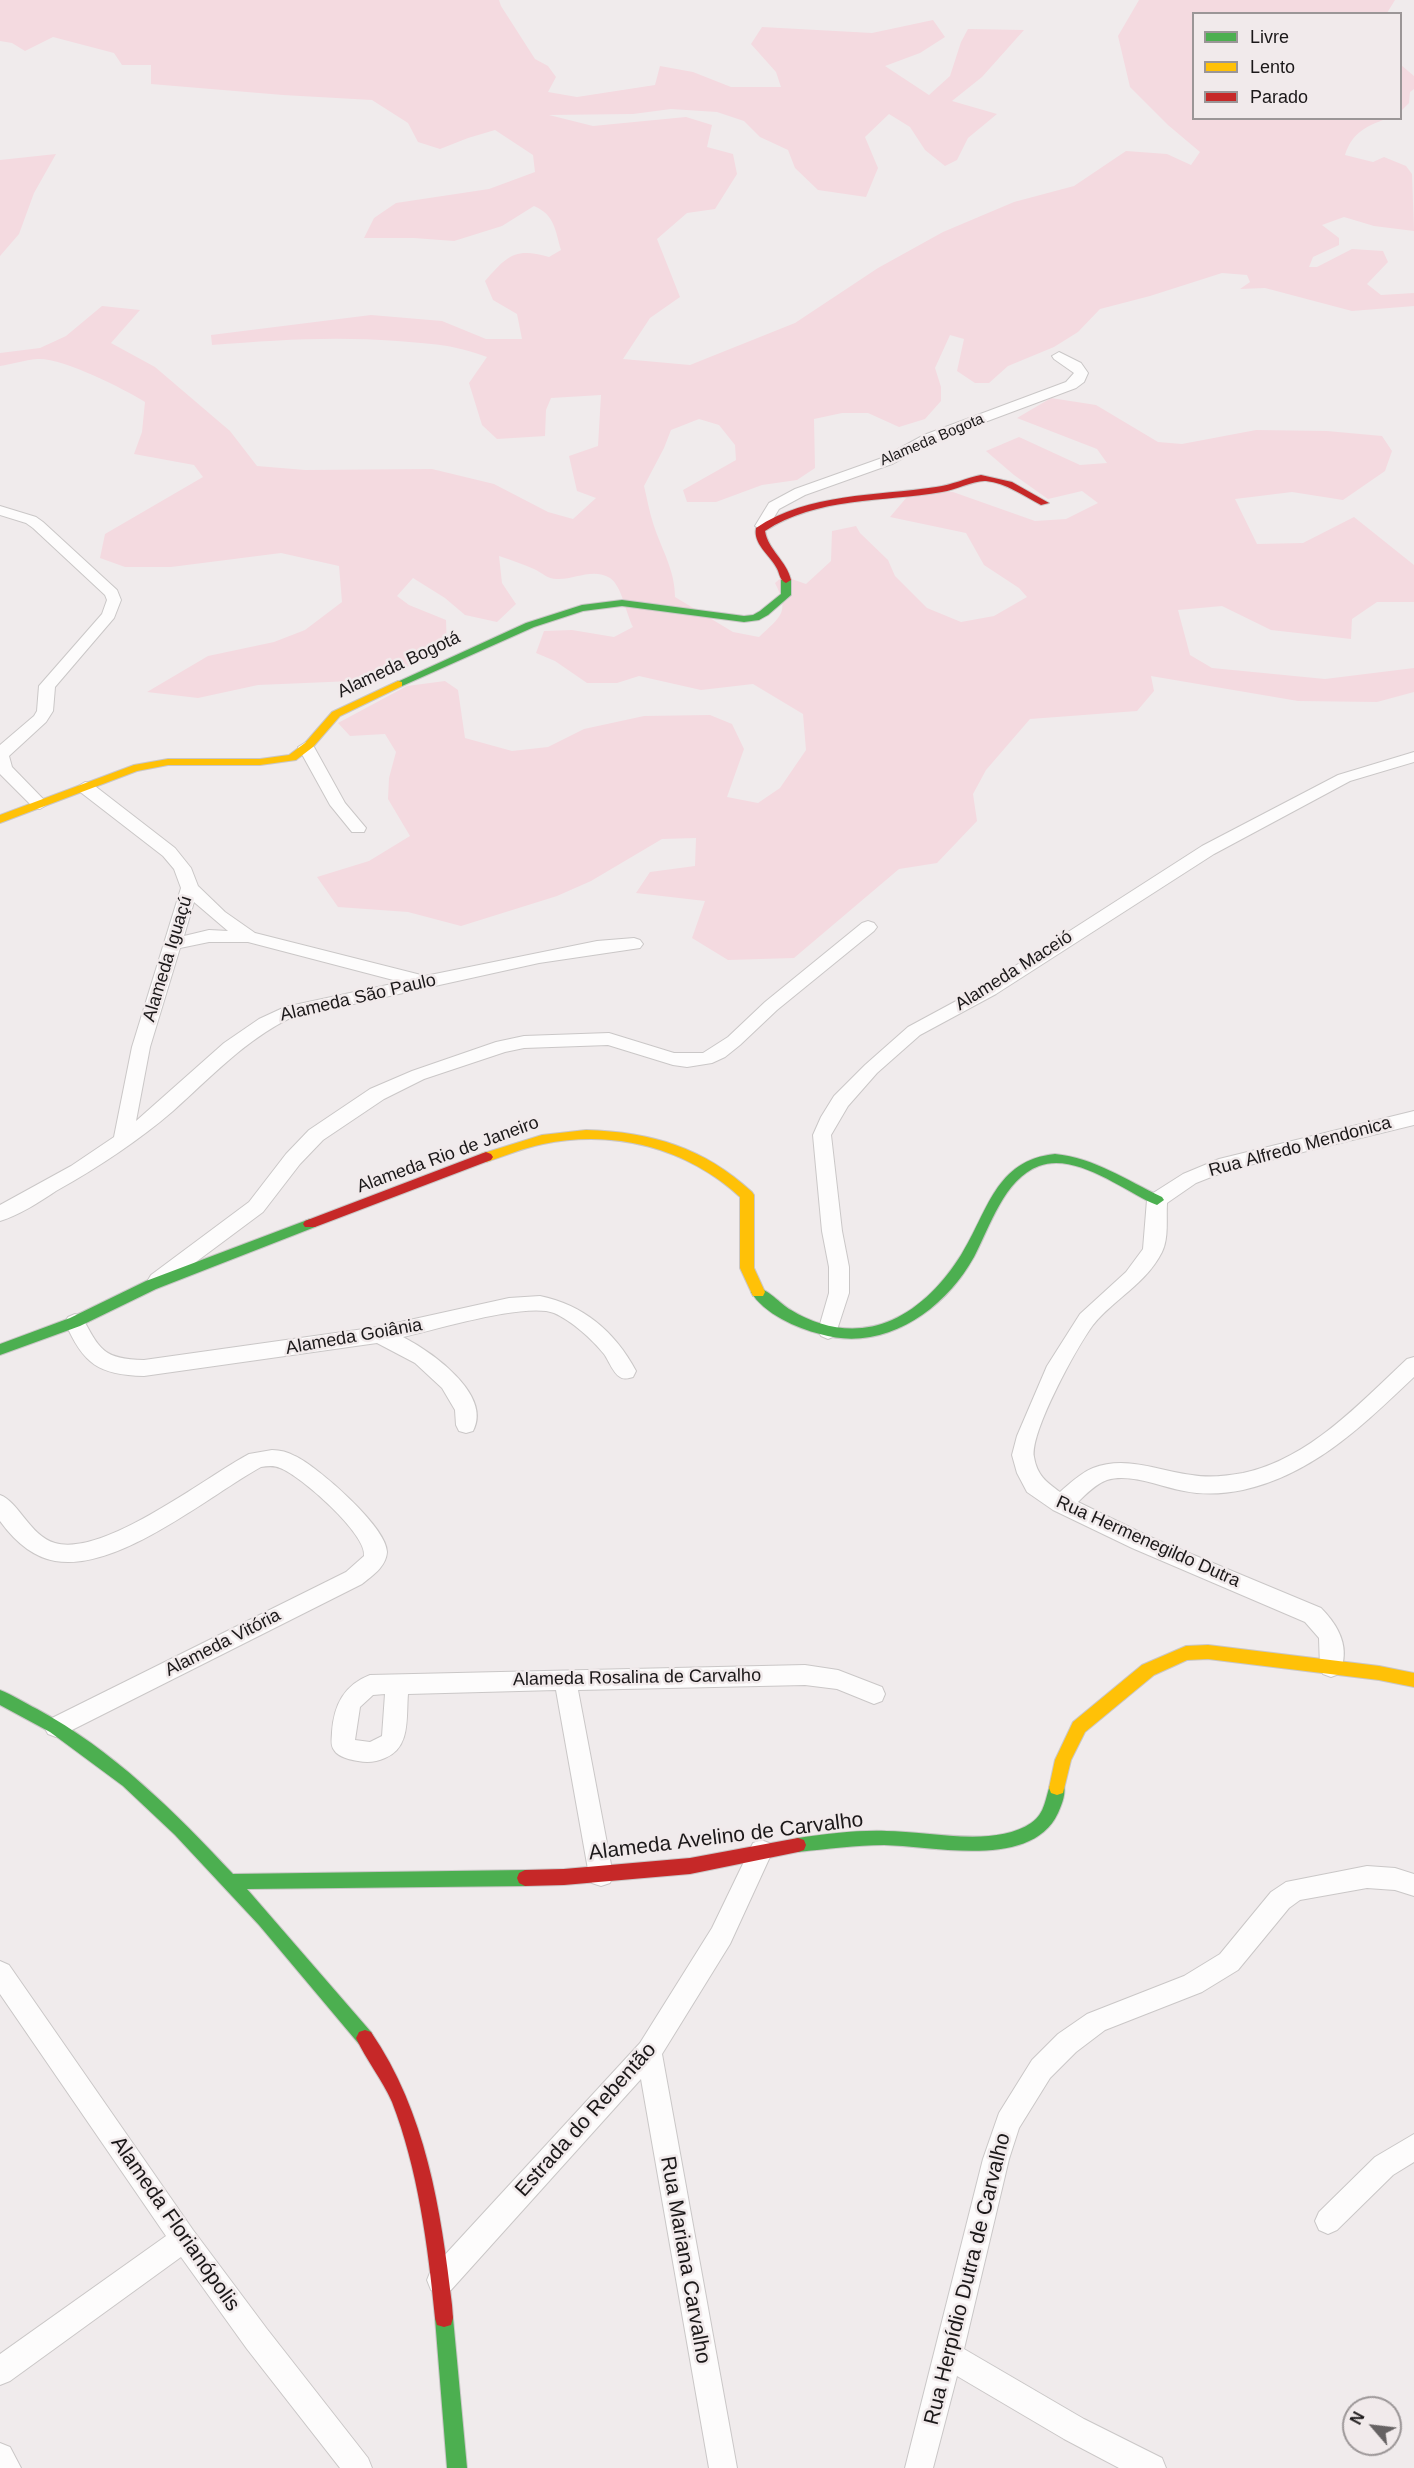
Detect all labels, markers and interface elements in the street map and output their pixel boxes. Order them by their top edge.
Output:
legend [1192,12,1402,120]
text: Livre [1250,27,1289,47]
text: Lento [1250,57,1295,77]
text: Parado [1250,87,1308,107]
street label: Alameda Bogota [877,410,987,470]
street label: Alameda Bogotá [334,627,464,703]
street label: Alameda Iguaçú [139,894,197,1024]
street label: Alameda Maceió [951,926,1077,1016]
street label: Alameda São Paulo [278,970,438,1026]
street label: Alameda Rio de Janeiro [354,1112,542,1198]
street label: Rua Alfredo Mendonica [1206,1112,1394,1182]
street label: Alameda Goiânia [284,1314,424,1360]
street label: Rua Hermenegildo Dutra [1053,1492,1243,1592]
street label: Alameda Vitória [162,1605,284,1681]
street label: Alameda Rosalina de Carvalho [513,1665,761,1691]
street label: Alameda Avelino de Carvalho [587,1808,865,1866]
street label: Estrada do Rebentão [510,2038,662,2202]
street label: Rua Herpídio Dutra de Carvalho [919,2130,1017,2428]
street label: Alameda Florianópolis [105,2132,245,2316]
street label: Rua Mariana Carvalho [654,2154,716,2366]
north arrow [1342,2396,1402,2456]
text: N [1347,2409,1368,2427]

